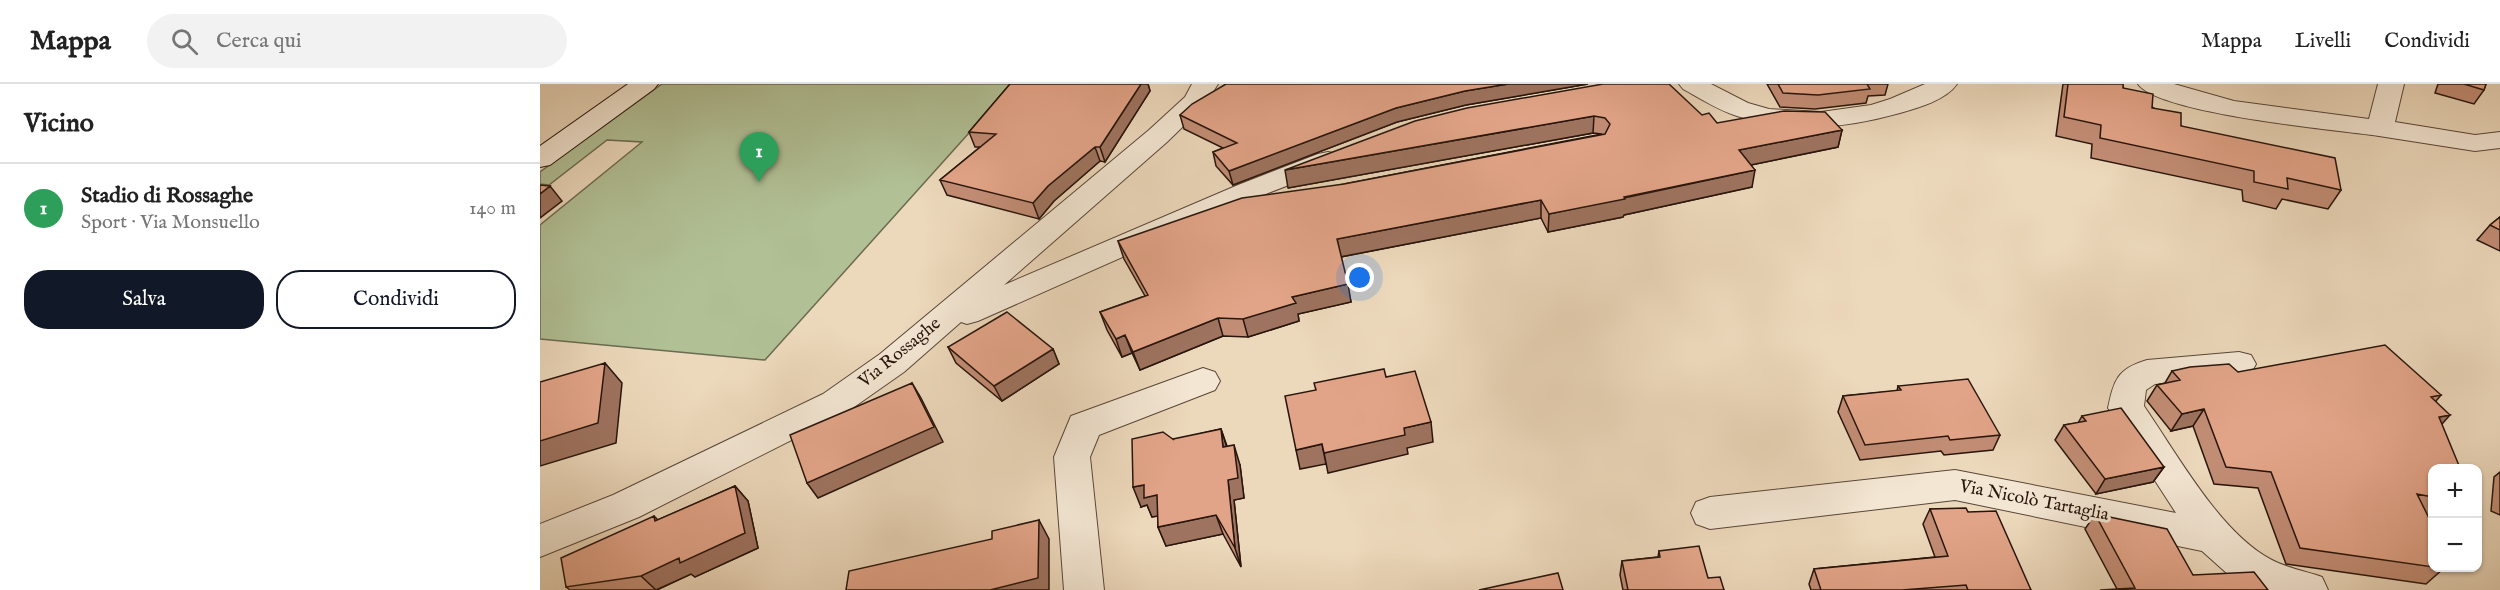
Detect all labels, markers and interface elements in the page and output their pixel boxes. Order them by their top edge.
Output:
search box [147,14,567,68]
text: Mappa [30,24,111,59]
icon: search [168,25,201,58]
text: Cerca qui [216,27,302,55]
text: Mappa [2201,28,2262,55]
text: Livelli [2295,28,2351,55]
text: Condividi [2384,28,2470,55]
text: Vicino [24,107,94,140]
pin: 1 [740,132,778,182]
text: Stadio di Rossaghe [81,182,253,210]
text: 1 [40,196,47,221]
text: 140 m [469,196,516,221]
text: Sport · Via Monsuello [81,210,260,235]
your location [1345,263,1374,292]
button: Salva [24,270,264,329]
button: Condividi [276,270,516,329]
street label: Via Rossaghe [853,313,946,394]
map controls [2428,464,2482,572]
button: + [2428,464,2482,518]
street label: Via Nicolò Tartaglia [1956,475,2111,527]
button: − [2428,518,2482,572]

